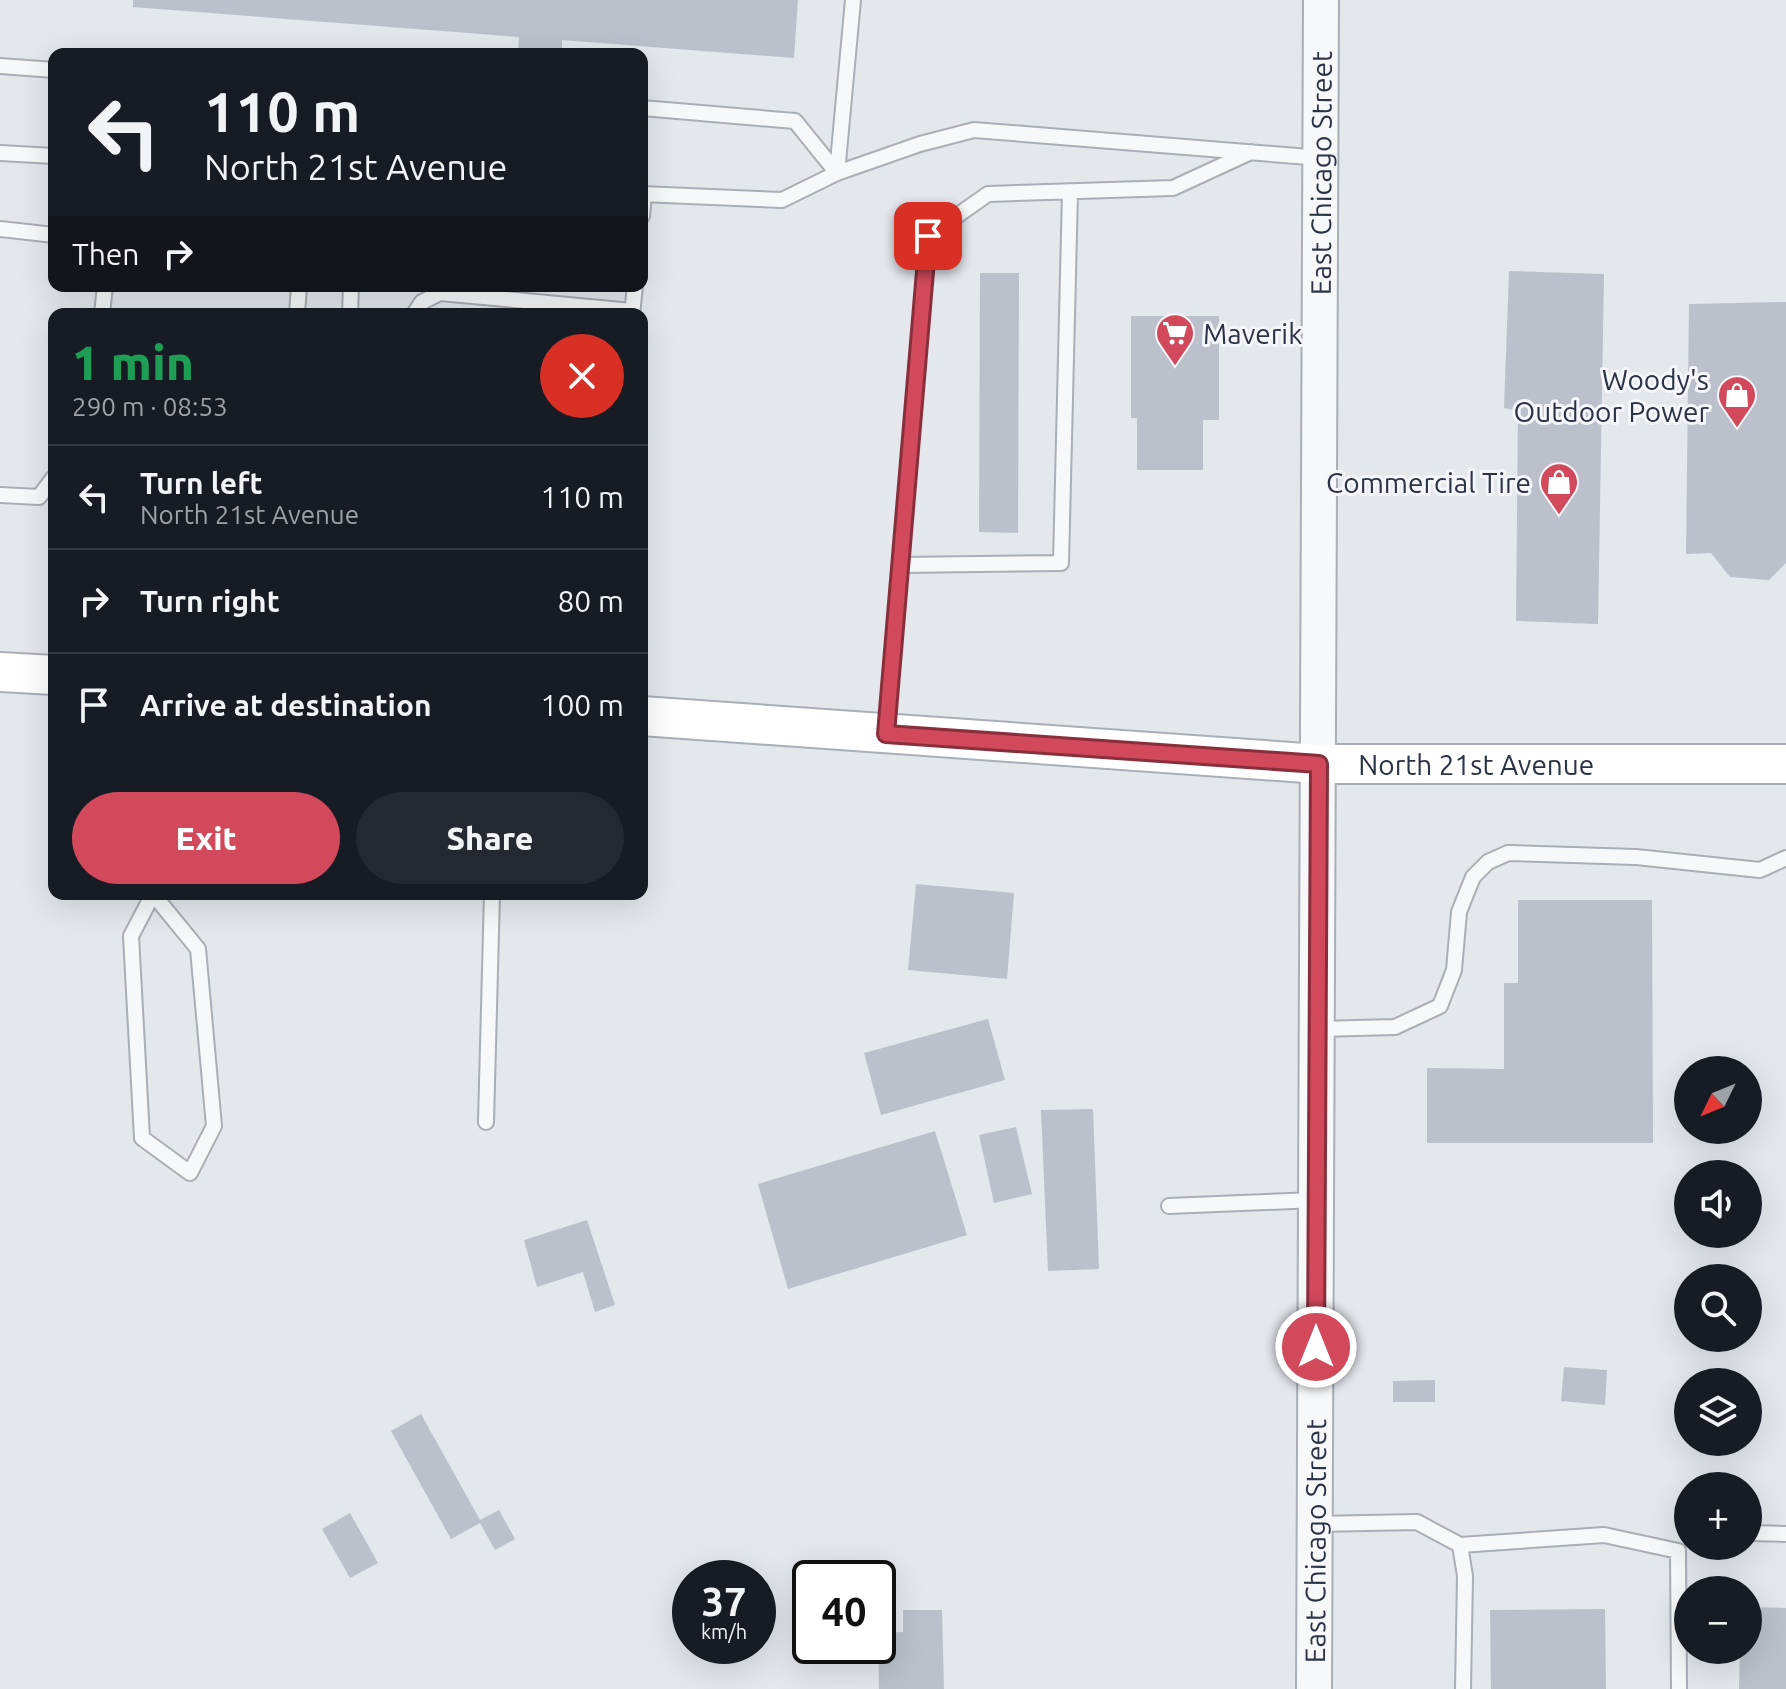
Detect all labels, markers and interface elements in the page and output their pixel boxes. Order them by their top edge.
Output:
street label: East Chicago Street [1304,51,1336,295]
icon: left [72,80,176,184]
text: 110 m [204,80,360,143]
text: North 21st Avenue [204,146,507,187]
pin [894,202,962,270]
icon: arrive [906,214,950,258]
icon: right [156,232,200,276]
text: Then [72,237,140,271]
supermarket icon: Maverik [1154,312,1196,367]
place label: Maverik [1203,318,1302,349]
button: close [540,334,624,418]
text: 1 min [72,335,194,389]
place label: Woody's Outdoor Power [1514,364,1709,427]
shop icon: Woody's Outdoor Power [1716,374,1758,429]
text: 290 m · 08:53 [72,392,228,421]
shop icon: Commercial Tire [1538,461,1580,516]
text: Turn left [140,466,262,500]
place label: Commercial Tire [1326,467,1531,498]
icon: left [72,475,116,519]
text: 110 m [540,480,624,514]
text: North 21st Avenue [140,500,359,529]
icon: right [72,579,116,623]
text: Turn right [140,584,280,618]
text: 80 m [557,584,624,618]
icon: arrive [72,683,116,727]
text: Arrive at destination [140,688,432,722]
text: 100 m [540,688,624,722]
street label: North 21st Avenue [1358,749,1594,780]
button: Exit [72,792,340,884]
button: Share [356,792,624,884]
north arrow [1674,1056,1762,1144]
map controls [1674,1056,1762,1664]
button: sound [1674,1160,1762,1248]
button: search [1674,1264,1762,1352]
position arrow [1274,1305,1358,1389]
button: layers [1674,1368,1762,1456]
street label: East Chicago Street [1299,1419,1331,1663]
button: + [1674,1472,1762,1560]
speed limit sign: 40 [792,1560,896,1664]
button: − [1674,1576,1762,1664]
text: 37 [701,1579,747,1624]
text: km/h [701,1620,747,1643]

